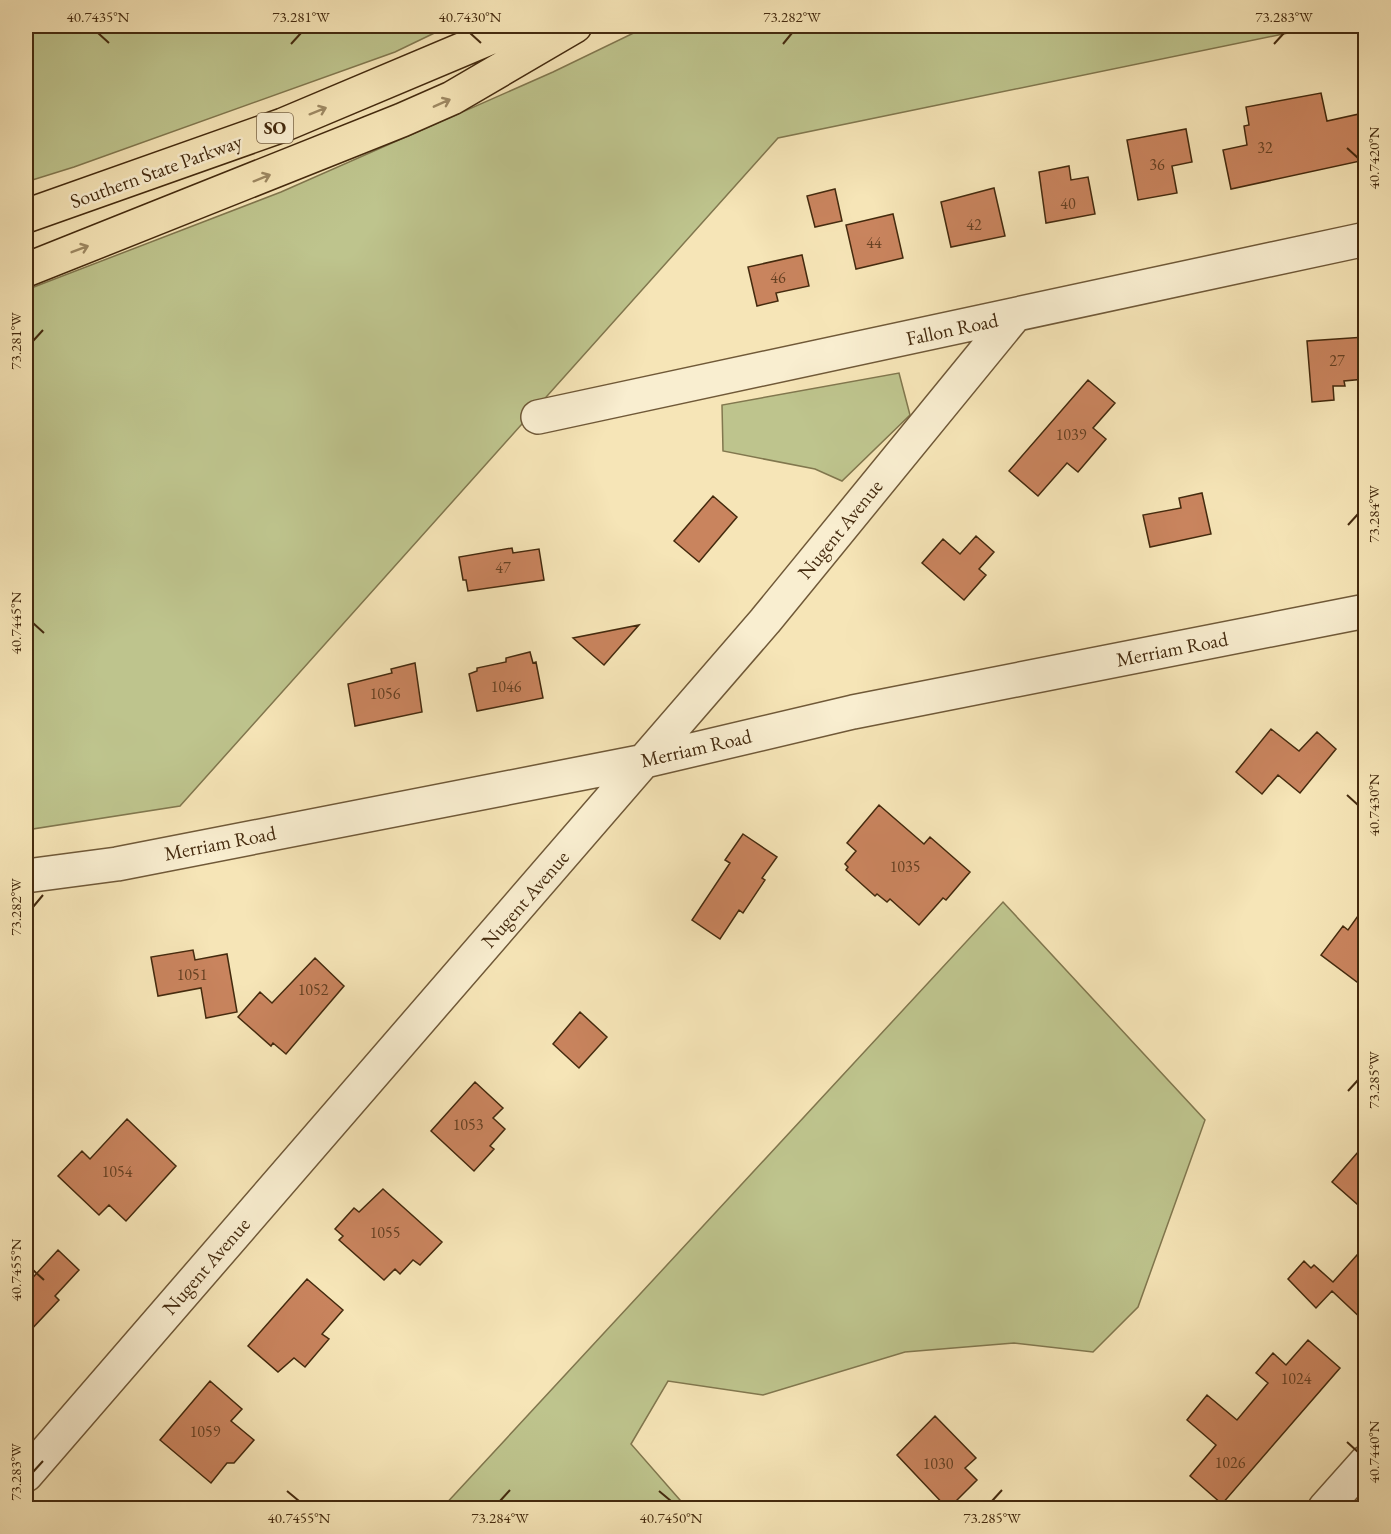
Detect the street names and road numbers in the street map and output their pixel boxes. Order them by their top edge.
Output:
road number: SO [257,113,293,143]
street label: Southern State Parkway [66,128,246,214]
street label: Fallon Road [904,306,1001,351]
street label: Nugent Avenue [792,474,888,584]
street label: Merriam Road [1114,625,1231,673]
street label: Merriam Road [638,722,755,773]
street label: Merriam Road [162,819,279,867]
street label: Nugent Avenue [475,845,575,953]
street label: Nugent Avenue [156,1212,256,1320]

